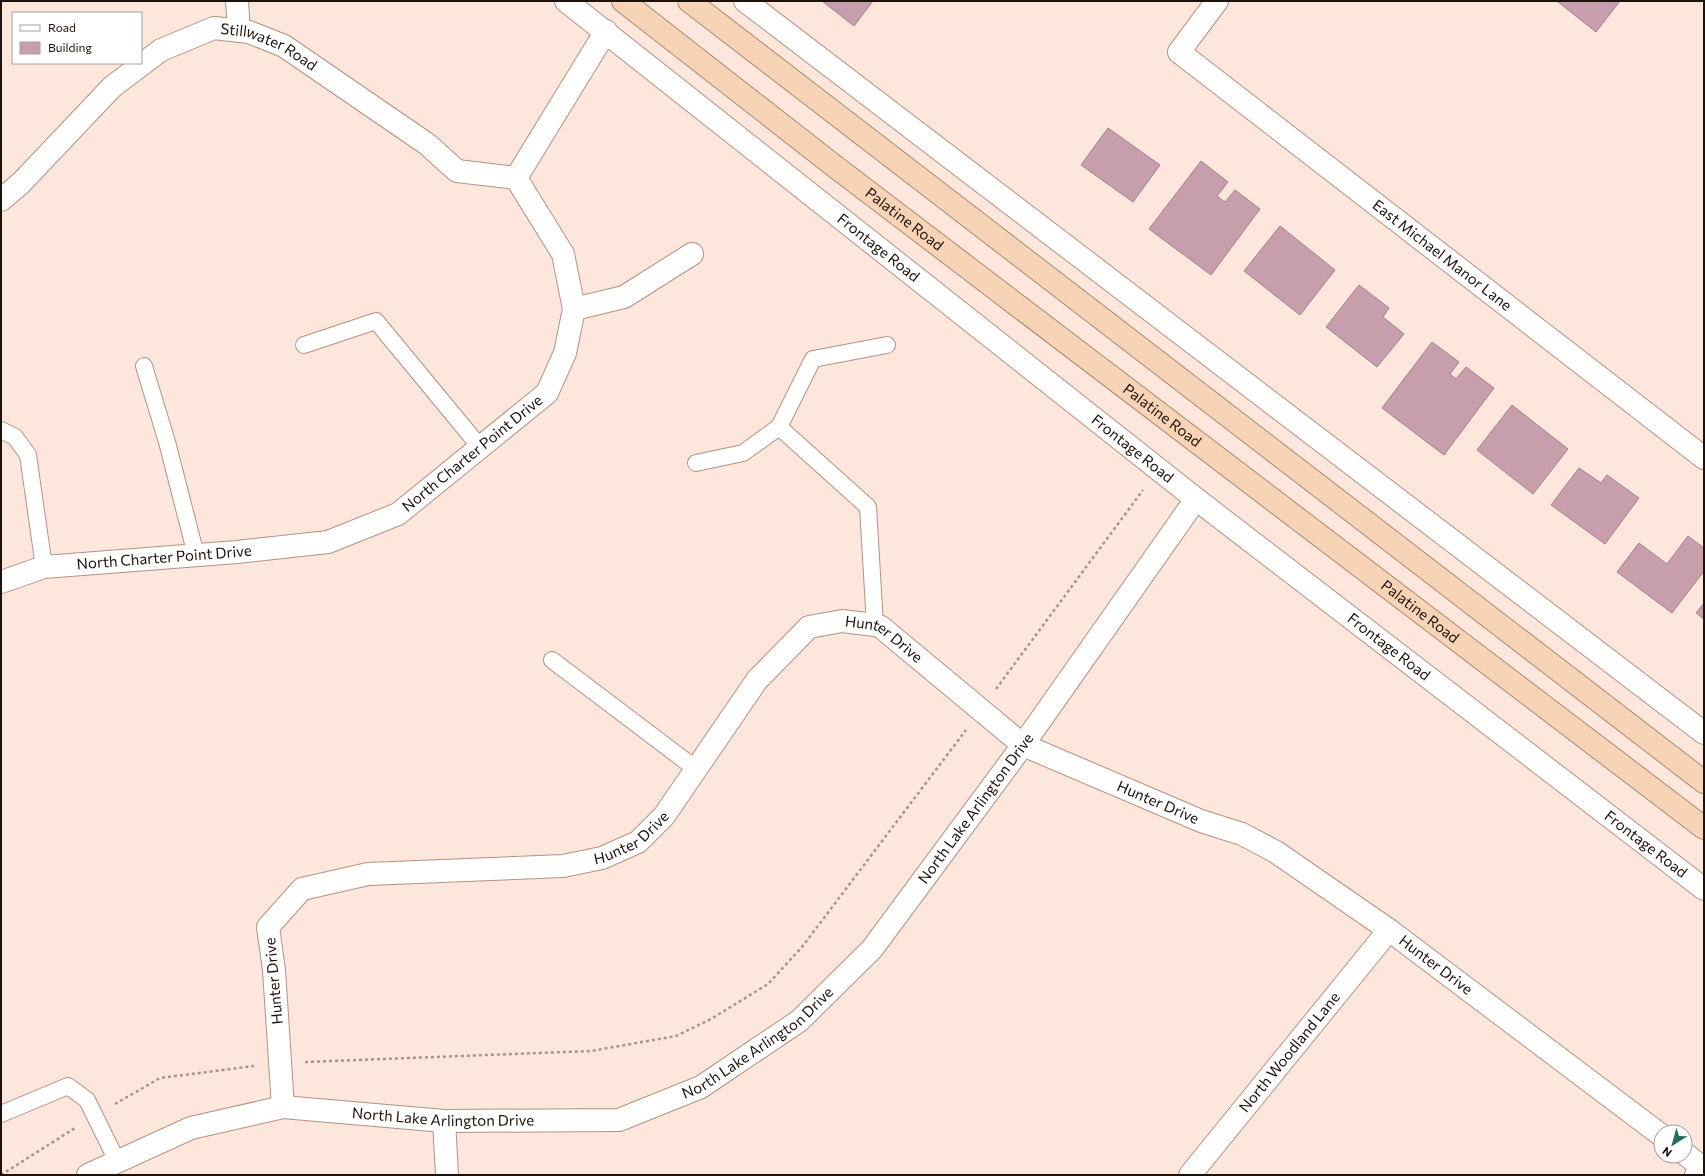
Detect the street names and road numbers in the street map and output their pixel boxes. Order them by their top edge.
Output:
street label: Stillwater Road [220,19,321,74]
street label: Palatine Road [862,183,947,254]
street label: East Michael Manor Lane [1369,195,1516,314]
street label: Frontage Road [834,209,923,285]
street label: Palatine Road [1120,379,1205,450]
street label: North Charter Point Drive [398,390,546,515]
street label: Frontage Road [1088,410,1178,486]
street label: North Charter Point Drive [76,540,252,572]
street label: Palatine Road [1378,575,1463,646]
street label: Frontage Road [1344,609,1434,684]
street label: Hunter Drive [844,611,927,666]
street label: North Lake Arlington Drive [914,729,1037,887]
street label: Hunter Drive [1115,776,1202,827]
street label: Frontage Road [1601,806,1691,881]
street label: Hunter Drive [592,807,672,867]
street label: Hunter Drive [1396,931,1477,998]
street label: Hunter Drive [260,937,286,1025]
street label: North Lake Arlington Drive [679,983,836,1102]
street label: North Woodland Lane [1235,988,1343,1115]
street label: North Lake Arlington Drive [351,1103,534,1129]

